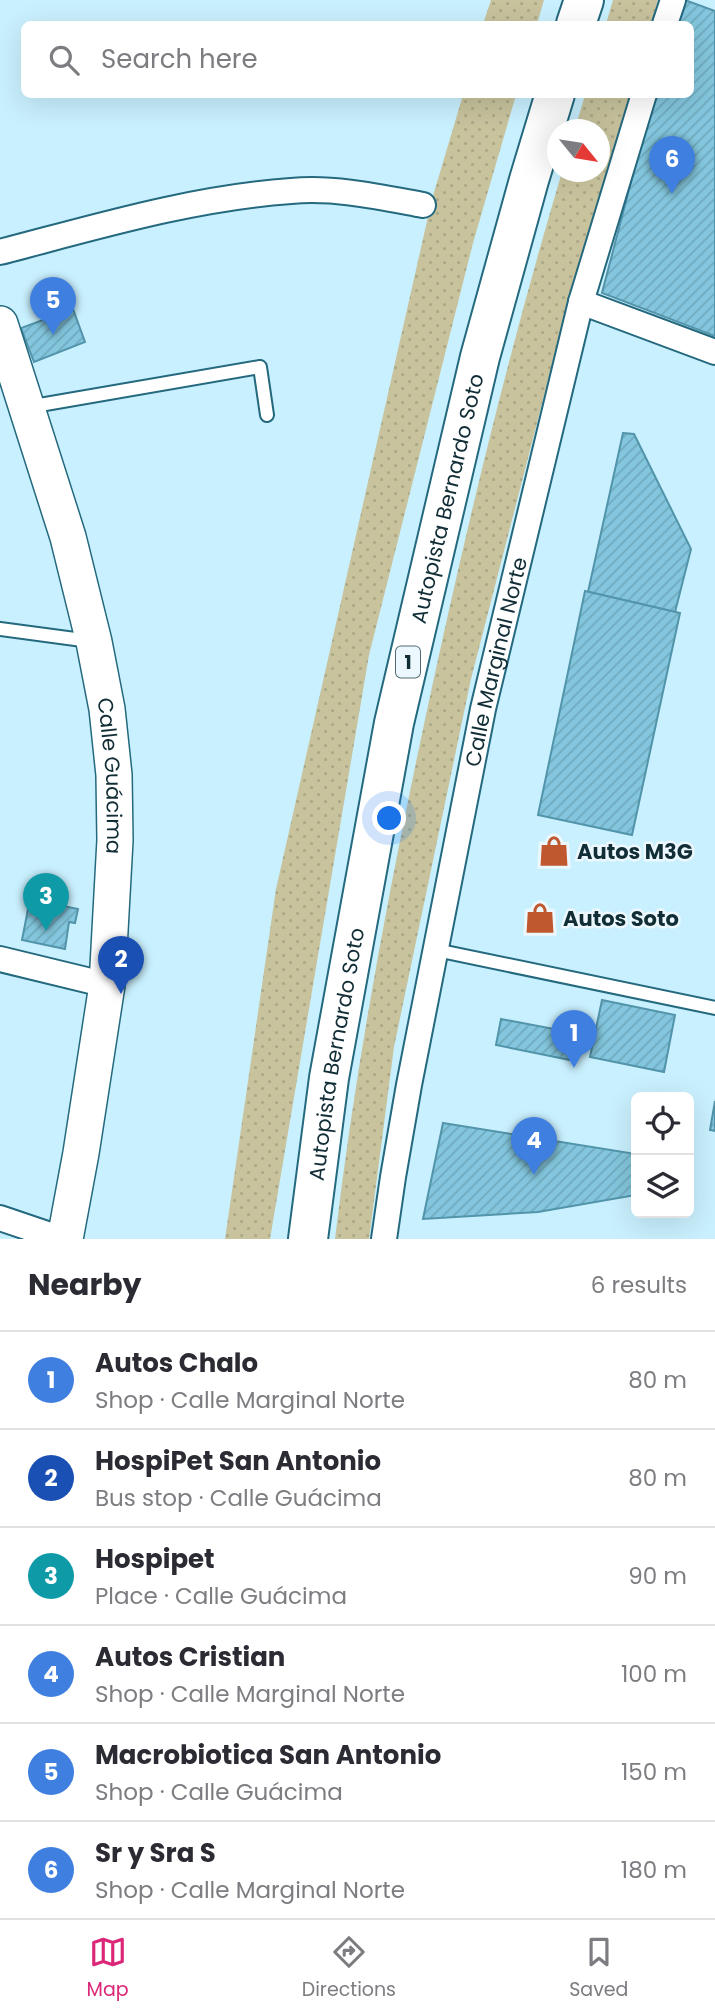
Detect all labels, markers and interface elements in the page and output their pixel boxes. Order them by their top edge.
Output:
search box [21,21,694,98]
icon: search [45,41,83,79]
text: Search here [101,41,258,77]
north arrow [547,119,610,182]
pin: 6 [649,136,695,194]
pin: 5 [30,277,76,335]
street label: Autopista Bernardo Soto [403,370,490,626]
street label: Calle Marginal Norte [458,554,534,769]
road number: 1 [396,646,420,678]
street label: Calle Guácima [91,695,129,855]
your location [372,801,406,835]
shop icon: Autos M3G [537,834,571,868]
place label: Autos M3G [577,837,693,866]
pin: 3 [23,873,69,931]
shop icon: Autos Soto [523,901,557,935]
place label: Autos Soto [563,904,679,933]
street label: Autopista Bernardo Soto [301,925,371,1182]
pin: 2 [98,936,144,994]
pin: 1 [551,1010,597,1068]
map controls [631,1092,694,1218]
button: locate [631,1092,694,1155]
pin: 4 [511,1117,557,1175]
button: layers [631,1155,694,1218]
text: Nearby [28,1263,142,1306]
text: 6 results [591,1269,687,1301]
text: Autos Chalo [95,1345,258,1381]
text: 1 [47,1364,55,1396]
text: 80 m [628,1364,687,1396]
text: Shop · Calle Marginal Norte [95,1384,405,1416]
text: HospiPet San Antonio [95,1443,381,1479]
text: 2 [44,1462,58,1494]
text: 80 m [628,1462,687,1494]
text: Bus stop · Calle Guácima [95,1482,382,1514]
text: Hospipet [95,1541,215,1577]
text: 3 [44,1560,58,1592]
text: 90 m [628,1560,687,1592]
text: Place · Calle Guácima [95,1580,347,1612]
text: Autos Cristian [95,1639,285,1675]
text: 4 [43,1658,59,1690]
text: 100 m [621,1658,687,1690]
text: Shop · Calle Marginal Norte [95,1678,405,1710]
text: Macrobiotica San Antonio [95,1737,441,1773]
text: 5 [44,1756,58,1788]
text: 150 m [621,1756,687,1788]
text: Shop · Calle Guácima [95,1776,343,1808]
text: Sr y Sra S [95,1835,216,1871]
text: 6 [44,1854,58,1886]
text: 180 m [621,1854,687,1886]
text: Shop · Calle Marginal Norte [95,1874,405,1906]
tab: Map [87,1933,129,2004]
tab: Directions [302,1933,396,2004]
tab: Saved [569,1933,628,2004]

